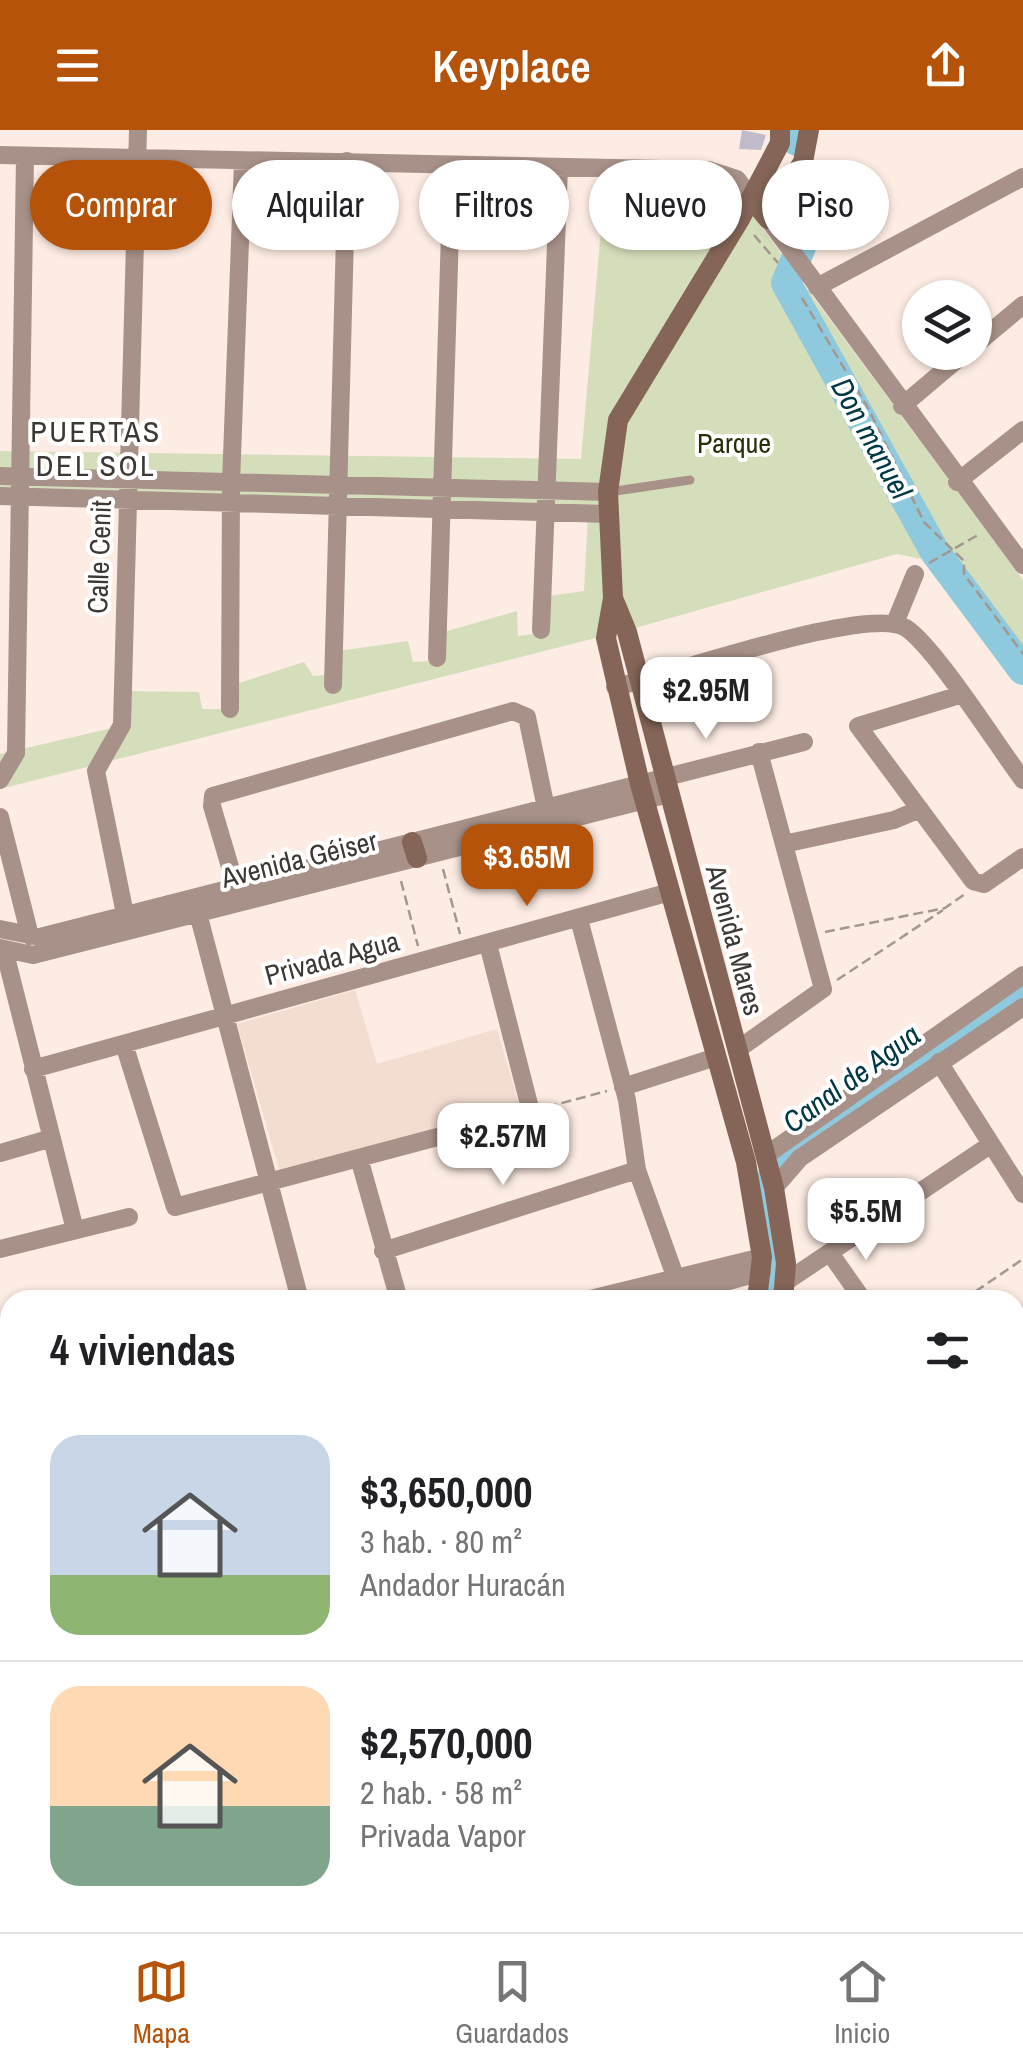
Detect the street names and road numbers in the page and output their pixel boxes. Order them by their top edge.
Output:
street label: Calle Cenit [78,500,120,614]
street label: Avenida Géiser [216,821,381,897]
street label: Avenida Mares [696,860,773,1019]
street label: Privada Agua [260,922,404,994]

